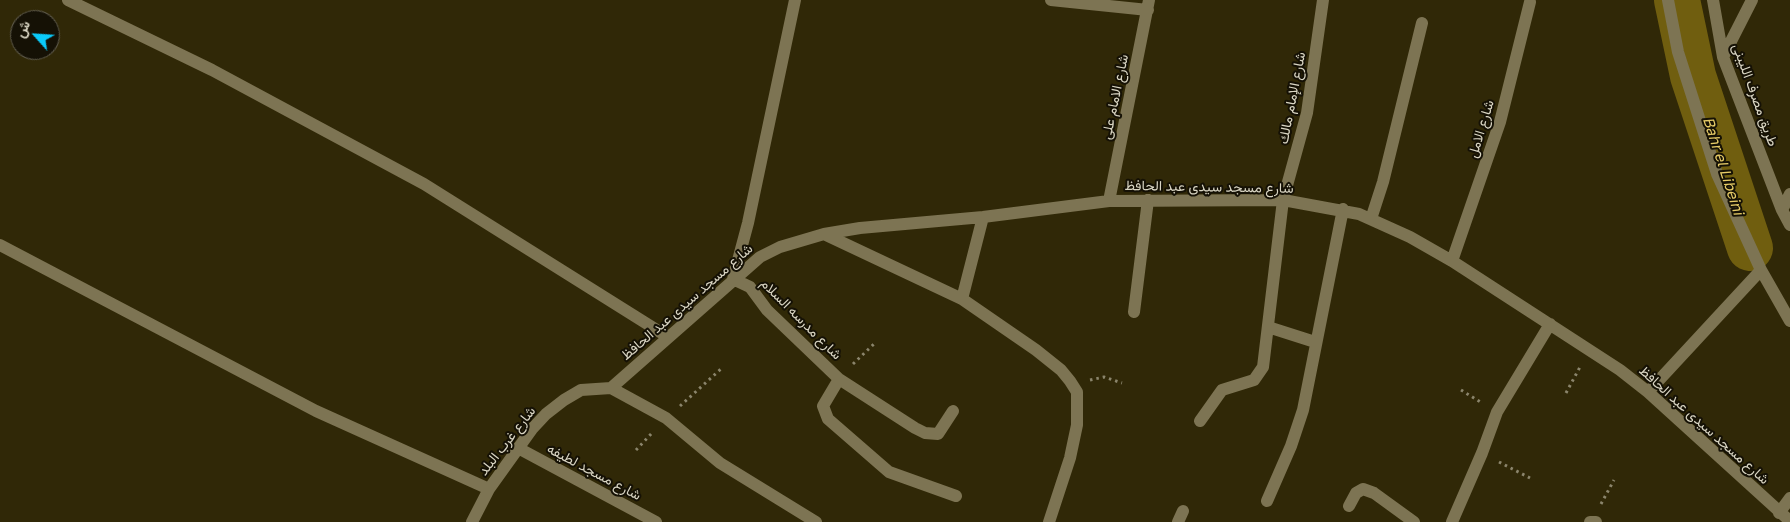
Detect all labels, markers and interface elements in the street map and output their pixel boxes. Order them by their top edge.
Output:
north arrow [10,10,60,60]
text: ش [11,17,33,40]
street label: طريق مصرف الليبنى [1729,41,1781,149]
street label: شارع الإمام مالك [1275,50,1309,146]
street label: شارع الامام على [1098,53,1132,141]
street label: شارع الامل [1464,98,1498,160]
water label: Bahr el Libeini [1699,115,1747,217]
street label: شارع مسجد سيدى عبد الحافظ [1124,177,1294,197]
street label: شارع مسجد سيدى عبد الحافظ [618,240,756,364]
street label: شارع مدرسه السلام [757,275,845,363]
street label: شارع مسجد سيدى عبد الحافظ [1636,362,1772,488]
street label: شارع غرب البلد [475,403,539,479]
street label: شارع مسجد لطيفه [544,440,644,504]

